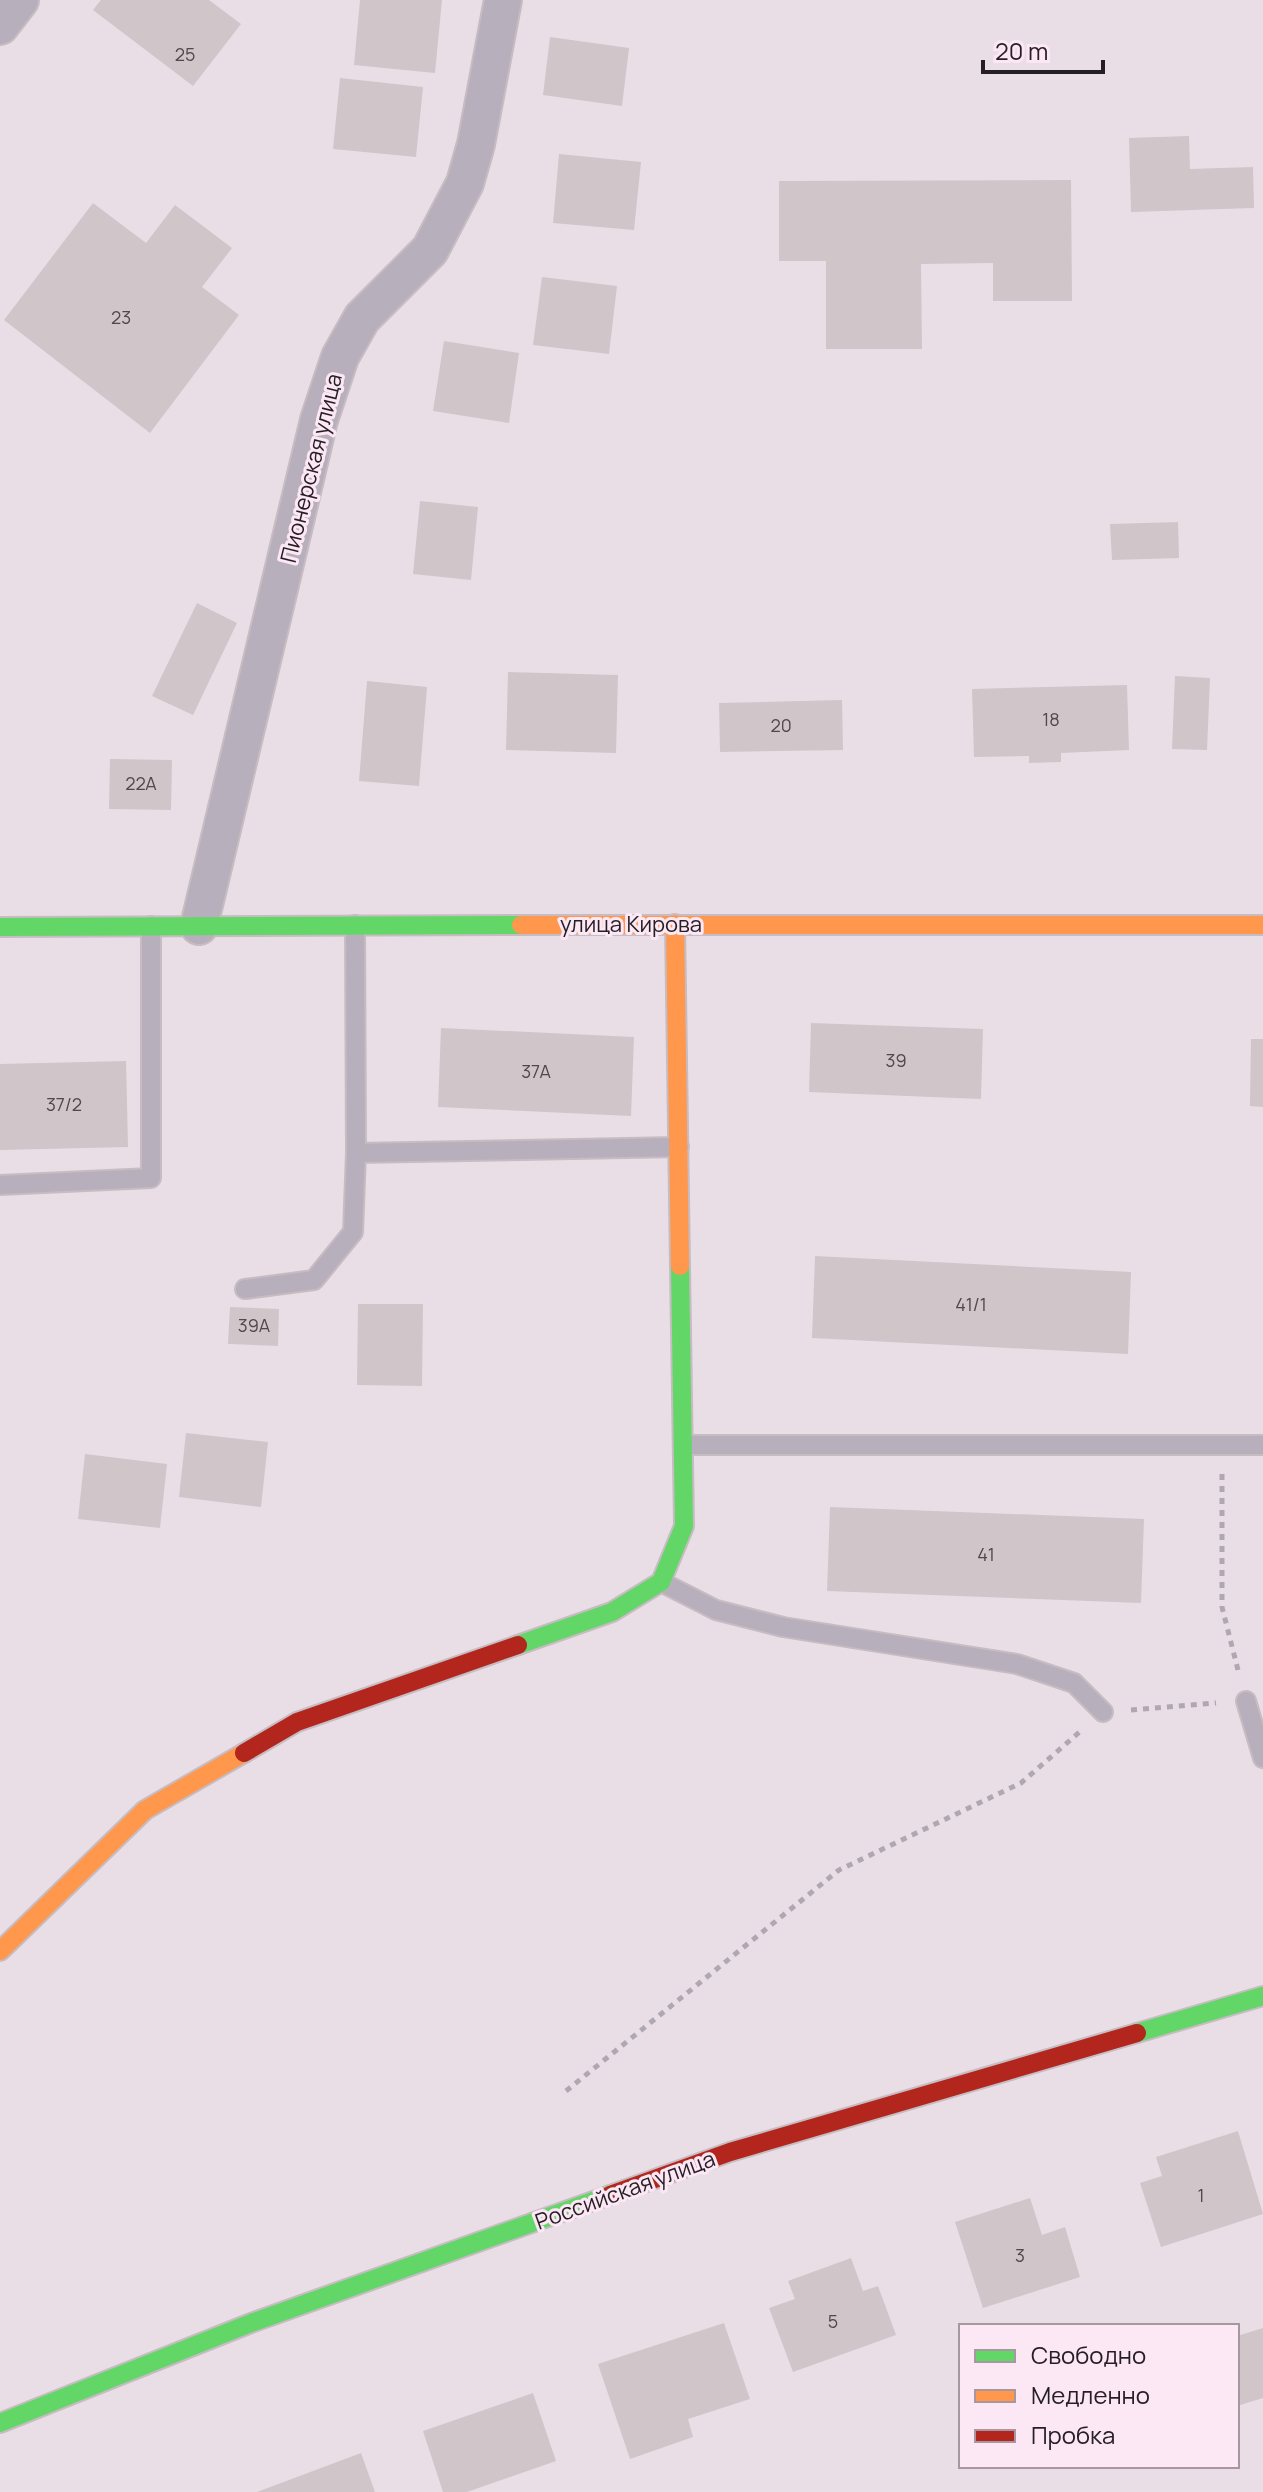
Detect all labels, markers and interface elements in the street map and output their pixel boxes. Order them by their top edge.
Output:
scale bar [983,24,1103,74]
text: 20 m [995,34,1048,67]
house number: 25 [175,42,195,66]
house number: 23 [111,305,131,329]
street label: Пионерская улица [273,370,349,566]
house number: 18 [1042,707,1060,731]
house number: 20 [770,713,792,737]
house number: 22А [125,771,157,795]
street label: улица Кирова [560,909,702,939]
house number: 39 [885,1048,907,1072]
house number: 37A [521,1059,551,1083]
house number: 37/2 [46,1092,82,1116]
house number: 41/1 [955,1292,987,1316]
house number: 39А [238,1313,271,1337]
house number: 41 [977,1542,995,1566]
street label: Российская улица [531,2144,719,2236]
house number: 1 [1197,2183,1205,2207]
house number: 3 [1015,2243,1025,2267]
house number: 5 [828,2309,838,2333]
legend [959,2324,1239,2468]
text: Свободно [1031,2338,1146,2371]
text: Медленно [1031,2378,1150,2411]
text: Пробка [1031,2418,1115,2451]

